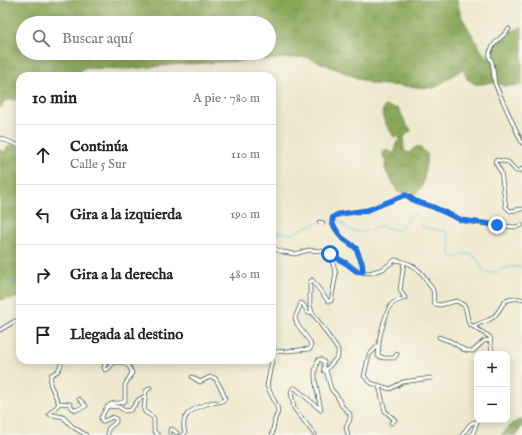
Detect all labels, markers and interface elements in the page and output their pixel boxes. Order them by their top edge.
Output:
search box [16,16,276,60]
icon: search [30,27,52,49]
text: Buscar aquí [62,29,132,48]
text: 10 min [32,88,77,109]
text: A pie · 780 m [193,90,260,107]
text: Continúa [70,137,128,156]
icon: ahead [32,144,54,166]
text: 110 m [231,146,260,163]
text: Calle 5 Sur [70,156,127,173]
icon: left [32,204,54,226]
text: Gira a la izquierda [70,205,182,224]
text: 190 m [230,206,260,223]
route end [488,216,506,234]
route start [321,245,339,263]
icon: right [32,264,54,286]
text: Gira a la derecha [70,265,173,284]
text: 480 m [229,266,260,283]
icon: arrive [32,324,54,346]
text: Llegada al destino [70,325,183,344]
map controls [474,351,510,423]
button: + [474,351,510,387]
button: − [474,387,510,423]

